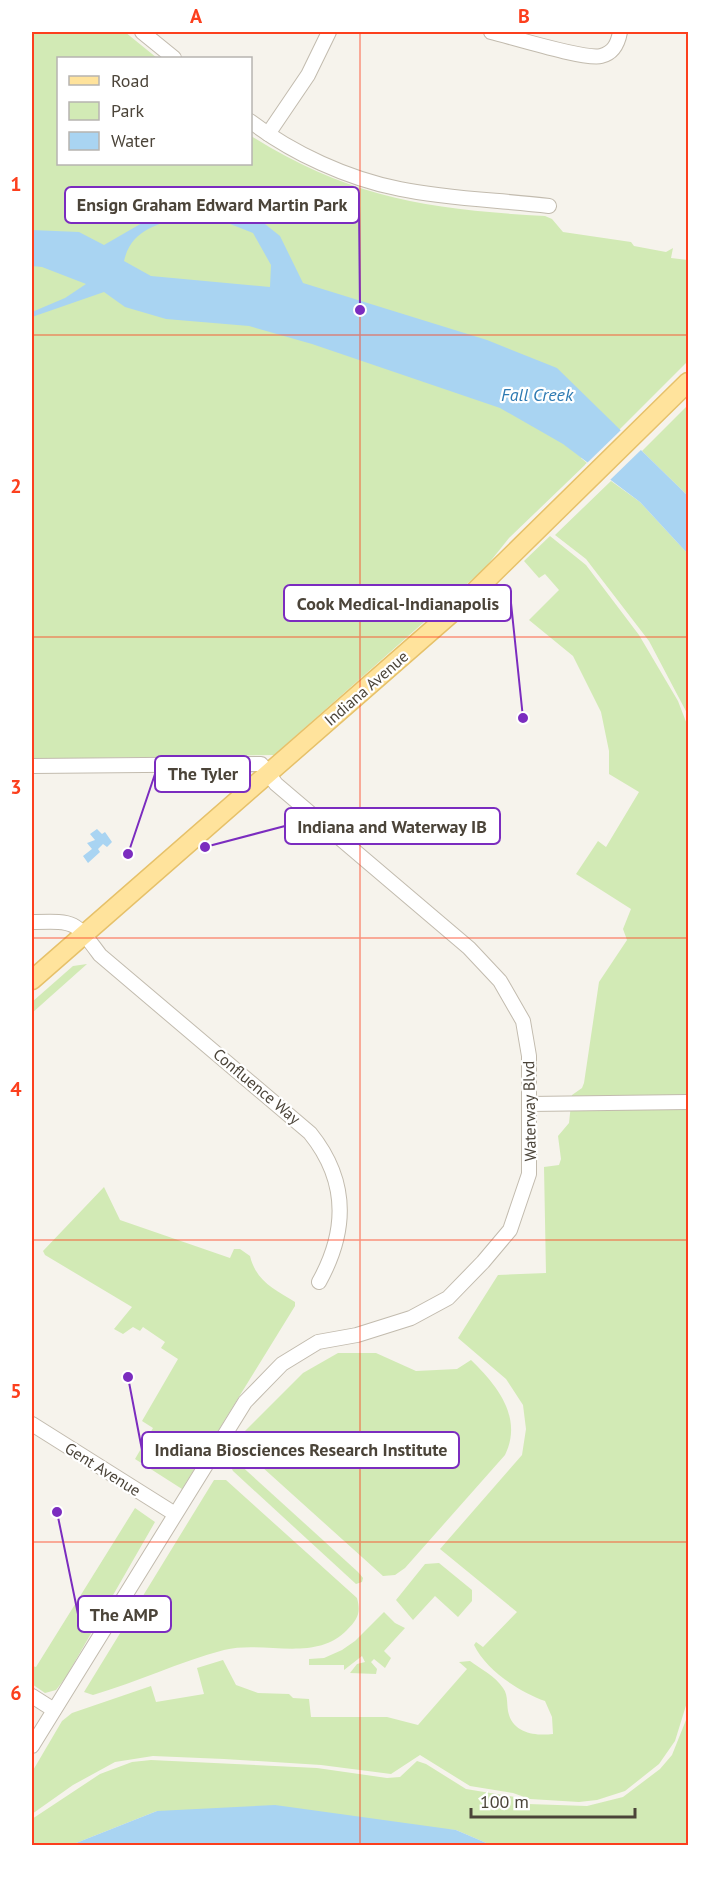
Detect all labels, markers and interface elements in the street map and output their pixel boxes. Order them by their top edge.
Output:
text: A [190,3,203,29]
text: B [518,3,530,29]
legend [57,57,252,165]
text: Road [111,69,149,92]
text: Park [111,99,144,122]
text: Water [111,129,155,152]
text: 1 [10,171,22,197]
callout: Ensign Graham Edward Martin Park [65,187,359,223]
text: Ensign Graham Edward Martin Park [77,193,347,216]
water label: Fall Creek [501,383,574,406]
text: 2 [10,473,22,499]
callout: Cook Medical-Indianapolis [284,585,511,621]
text: Cook Medical-Indianapolis [297,592,500,615]
street label: Indiana Avenue [320,646,412,730]
callout: The Tyler [155,756,250,792]
text: The Tyler [168,762,239,785]
text: 3 [10,774,22,800]
callout: Indiana and Waterway IB [285,808,500,844]
text: Indiana and Waterway IB [297,815,487,838]
street label: Confluence Way [209,1044,305,1129]
street label: Waterway Blvd [518,1061,540,1161]
text: 4 [10,1076,22,1102]
text: 5 [10,1378,22,1404]
callout: Indiana Biosciences Research Institute [142,1432,459,1468]
street label: Gent Avenue [61,1438,145,1500]
text: Indiana Biosciences Research Institute [154,1438,448,1461]
callout: The AMP [78,1596,171,1632]
text: The AMP [90,1603,158,1626]
text: 6 [10,1680,22,1706]
scale bar [471,1781,634,1819]
text: 100 m [480,1790,529,1813]

